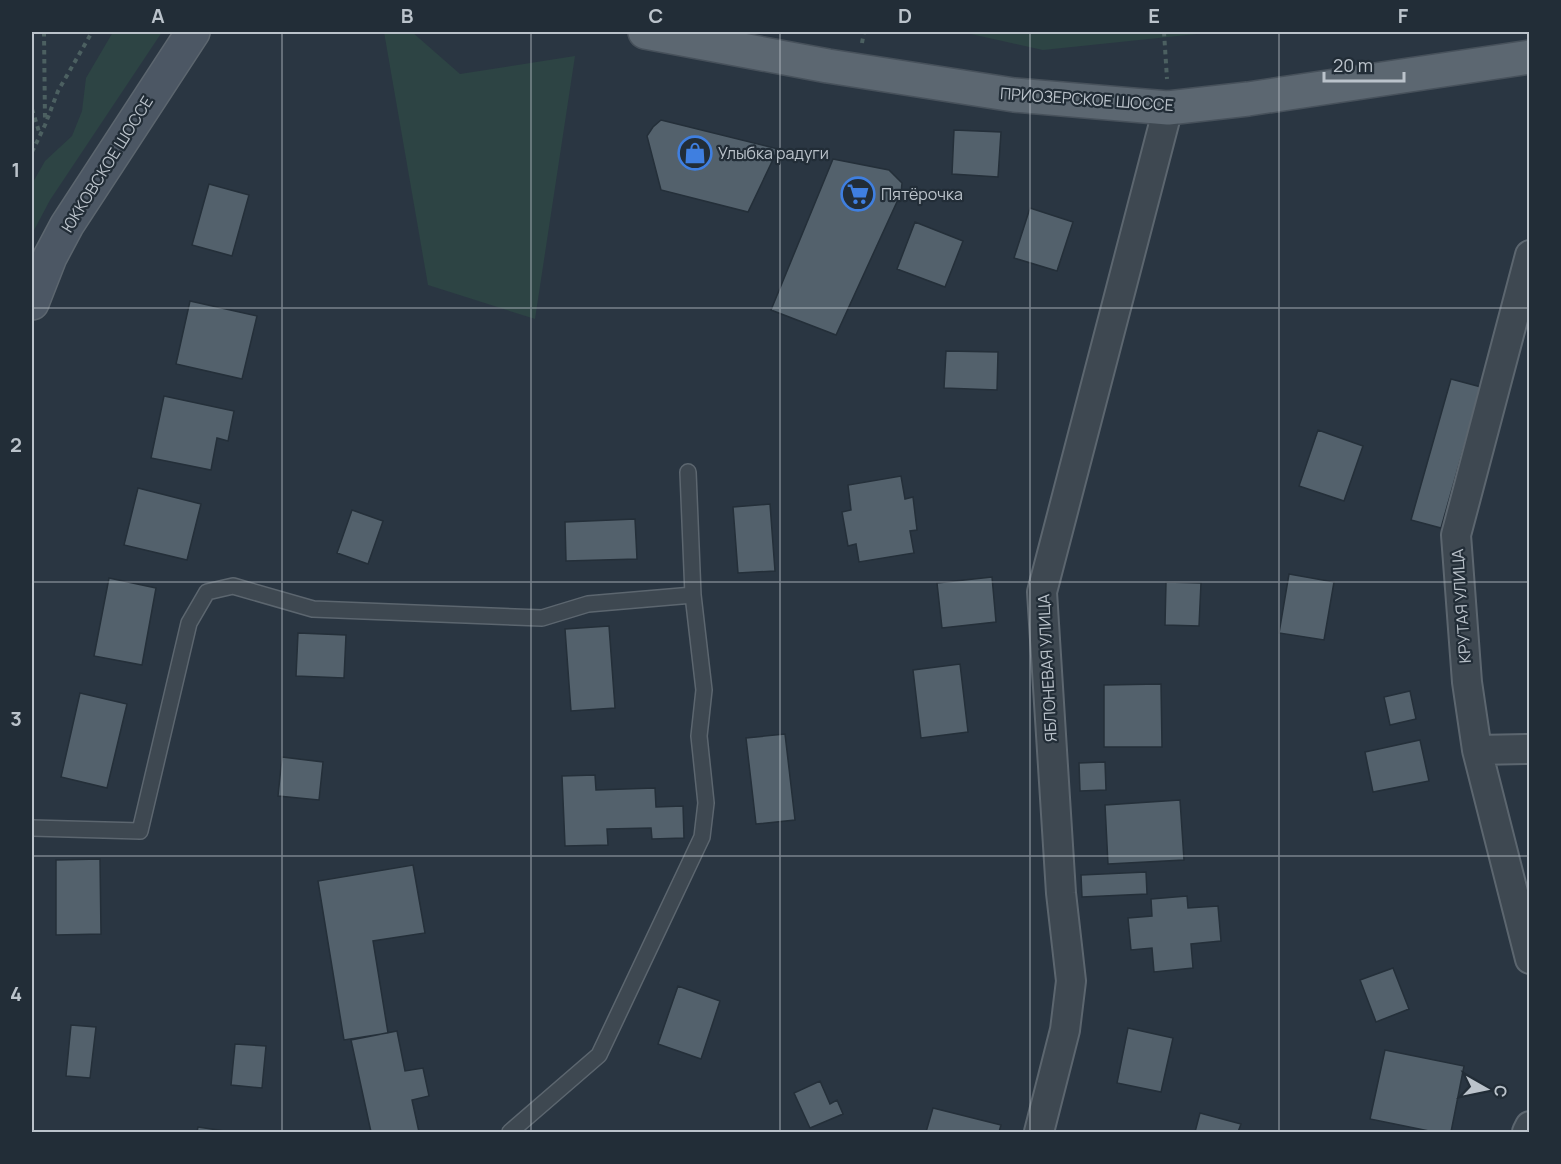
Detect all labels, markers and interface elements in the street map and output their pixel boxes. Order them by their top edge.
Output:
text: A [151,2,165,29]
text: B [401,2,414,29]
text: C [649,2,663,29]
text: D [898,2,912,29]
text: E [1148,2,1160,29]
text: F [1398,2,1409,29]
scale bar [1324,45,1404,83]
text: 20 m [1333,53,1373,77]
street label: ПРИОЗЕРСКОЕ ШОССЕ [999,82,1175,116]
street label: ЮККОВСКОЕ ШОССЕ [56,92,158,236]
shop icon: Улыбка радуги [677,135,713,171]
place label: Улыбка радуги [718,142,829,164]
text: 1 [12,156,20,183]
supermarket icon: Пятёрочка [840,176,876,212]
place label: Пятёрочка [881,183,963,205]
text: 2 [10,431,22,458]
street label: КРУТАЯ УЛИЦА [1446,548,1476,664]
street label: ЯБЛОНЕВАЯ УЛИЦА [1032,593,1062,743]
text: 3 [10,705,22,732]
text: 4 [10,980,22,1007]
north arrow [1456,1059,1516,1119]
text: С [1489,1084,1513,1099]

